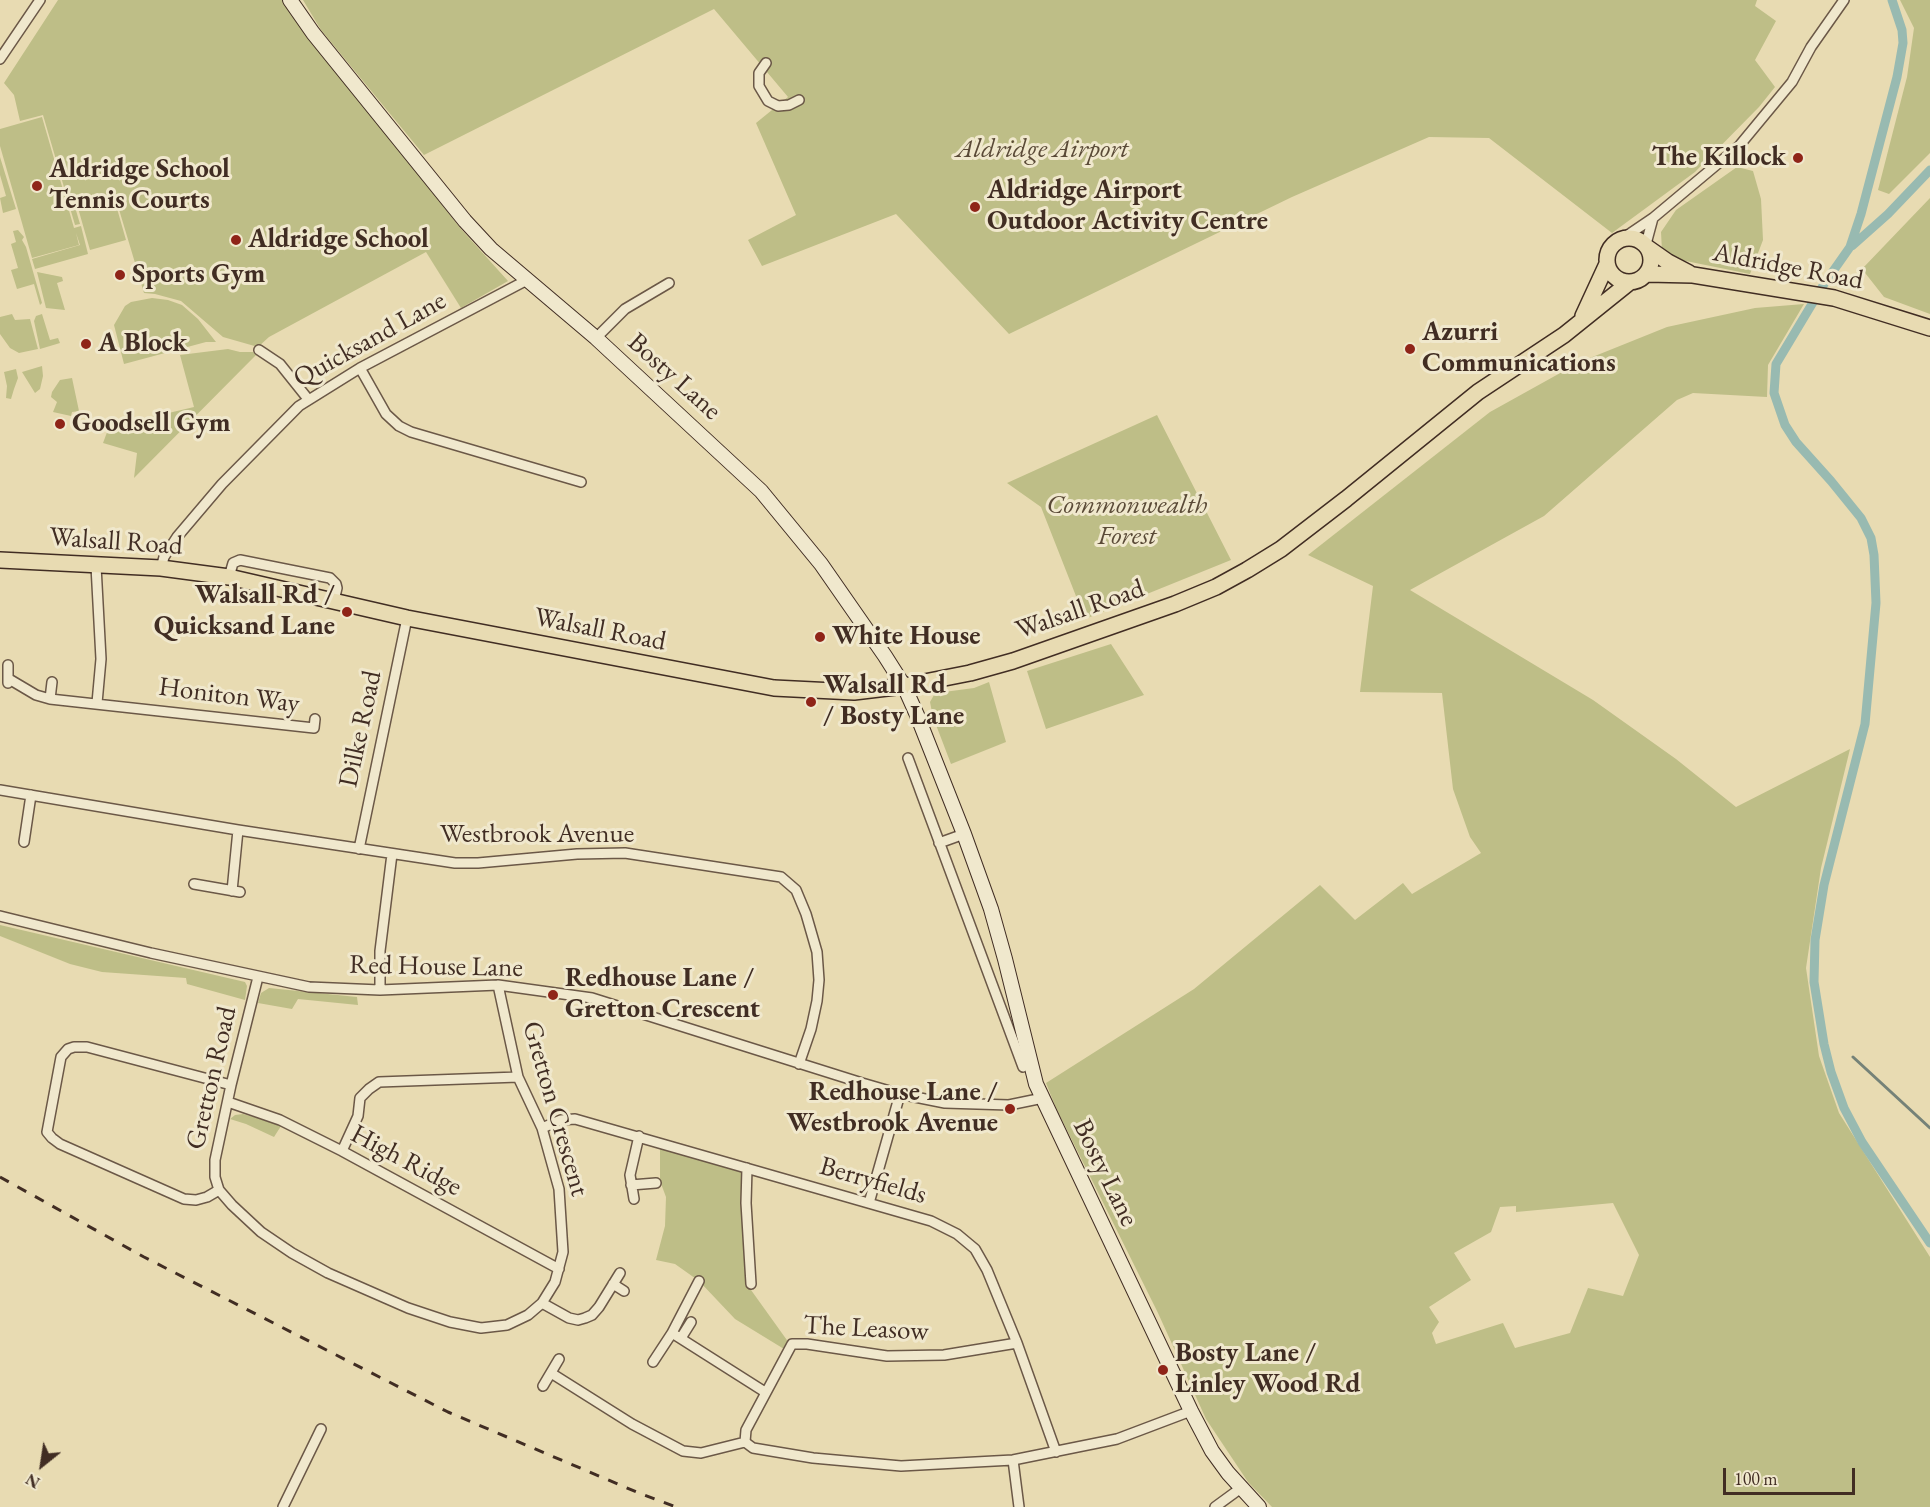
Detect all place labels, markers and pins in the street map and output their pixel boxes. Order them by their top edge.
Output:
place label: The Killock [1652,142,1786,174]
marker: The Killock [1791,151,1805,165]
place label: Aldridge School Tennis Courts [49,154,230,217]
place label: Aldridge Airport Outdoor Activity Centre [987,175,1268,238]
marker: Aldridge School Tennis Courts [30,179,44,193]
marker: Aldridge Airport Outdoor Activity Centre [968,200,982,214]
place label: Aldridge School [248,224,429,256]
marker: Aldridge School [229,233,243,247]
place label: Sports Gym [132,259,265,291]
marker: Sports Gym [113,268,127,282]
place label: Azurri Communications [1422,317,1616,380]
place label: A Block [98,328,187,360]
marker: A Block [79,337,93,351]
marker: Azurri Communications [1403,342,1417,356]
place label: Goodsell Gym [72,408,230,440]
marker: Goodsell Gym [53,417,67,431]
place label: Walsall Rd / Quicksand Lane [154,580,335,643]
marker: Walsall Rd / Quicksand Lane [340,605,354,619]
place label: White House [832,621,981,653]
marker: White House [813,630,827,644]
place label: Walsall Rd / Bosty Lane [823,670,964,733]
marker: Walsall Rd / Bosty Lane [804,695,818,709]
place label: Redhouse Lane / Gretton Crescent [565,963,760,1026]
marker: Redhouse Lane / Gretton Crescent [546,988,560,1002]
place label: Redhouse Lane / Westbrook Avenue [787,1077,998,1140]
marker: Redhouse Lane / Westbrook Avenue [1003,1102,1017,1116]
place label: Bosty Lane / Linley Wood Rd [1175,1338,1360,1401]
marker: Bosty Lane / Linley Wood Rd [1156,1363,1170,1377]

